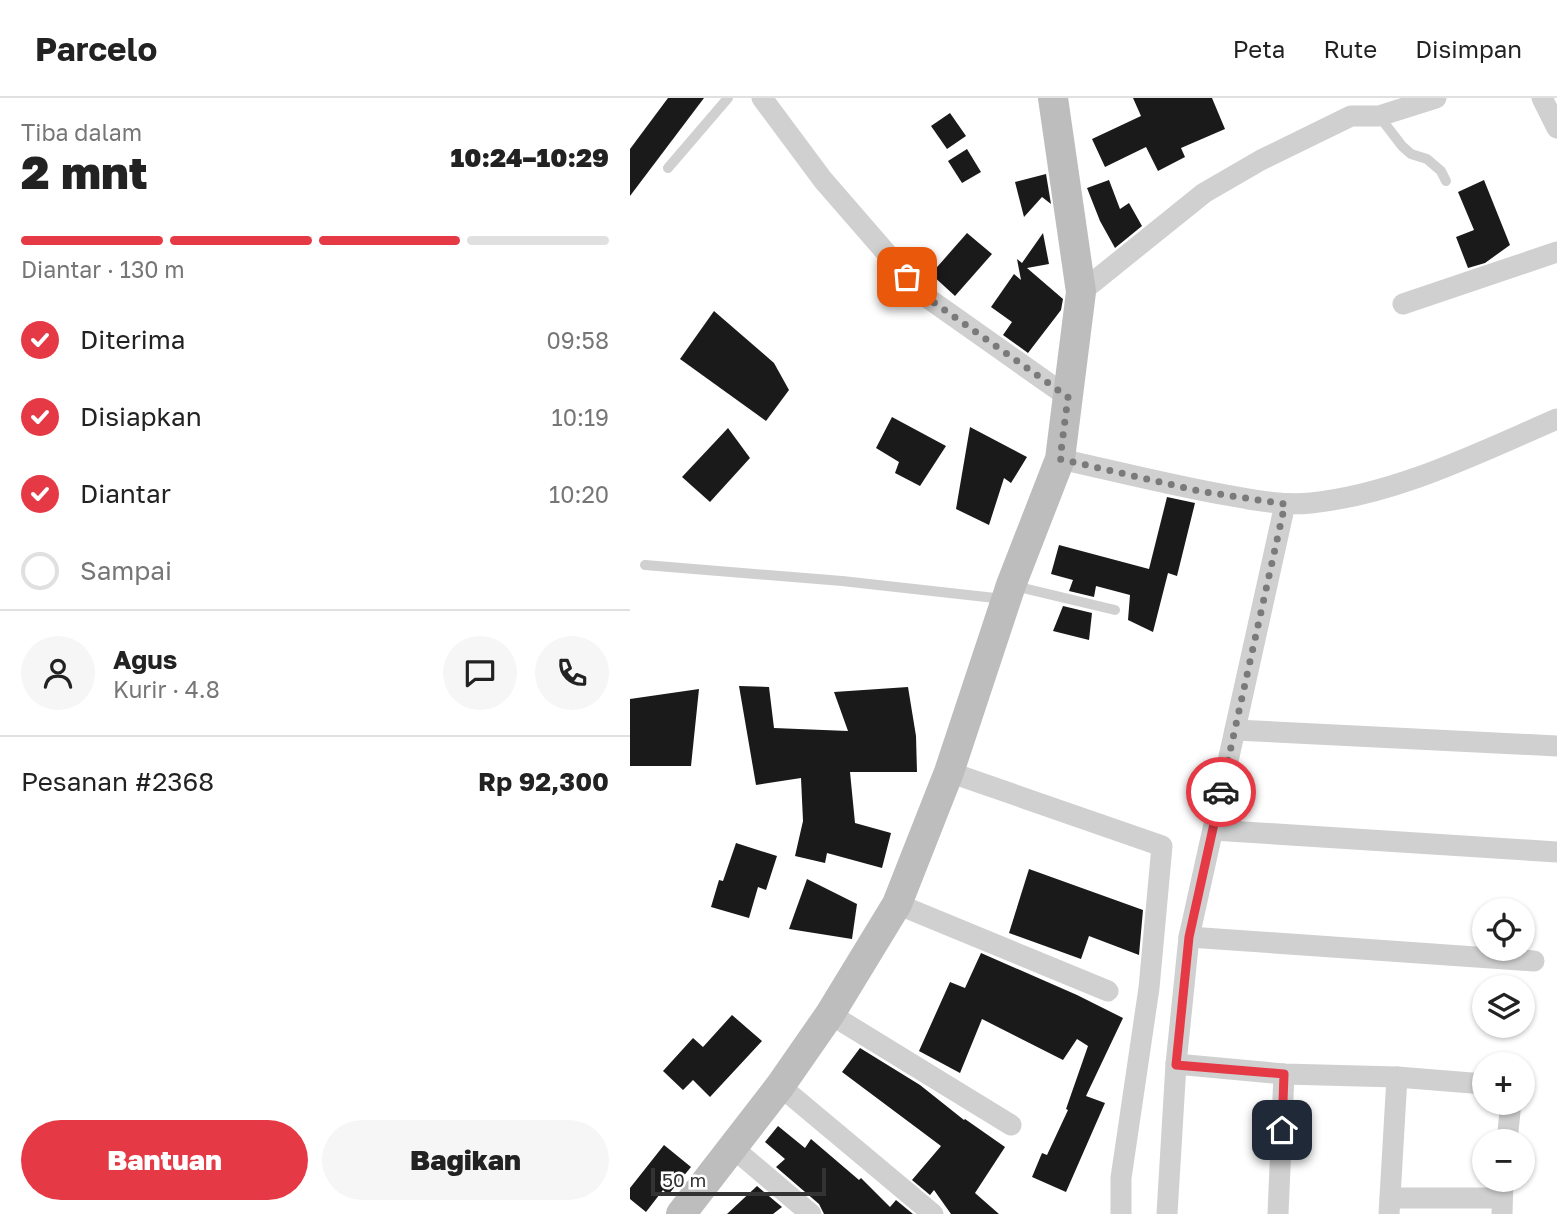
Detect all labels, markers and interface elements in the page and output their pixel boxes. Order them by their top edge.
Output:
text: Parcelo [35,29,157,68]
text: Peta [1233,34,1285,63]
text: Rute [1323,34,1377,63]
text: Disimpan [1415,34,1522,63]
text: Tiba dalam [21,118,142,146]
text: 10:24–10:29 [451,142,609,173]
text: 2 mnt [21,144,148,199]
pin [877,247,937,307]
text: Diantar · 130 m [21,255,185,283]
icon: bag [888,258,926,296]
icon: check [21,321,59,359]
text: Diterima [80,324,185,355]
text: 09:58 [547,326,609,354]
icon: check [21,398,59,436]
text: Disiapkan [80,401,202,432]
text: 10:19 [552,403,609,431]
icon: check [21,475,59,513]
text: Diantar [80,478,171,509]
text: 10:20 [549,480,609,508]
text: Sampai [80,555,172,586]
button: person [21,636,95,710]
button: chat [443,636,517,710]
button: phone [535,636,609,710]
text: Agus [113,644,177,675]
text: Kurir · 4.8 [113,675,220,703]
courier [1186,757,1256,827]
text: Pesanan #2368 [21,766,214,797]
text: Rp 92,300 [478,766,609,797]
icon: car [1202,773,1240,811]
map controls [1472,898,1535,1192]
button: locate [1472,898,1535,961]
button: layers [1472,975,1535,1038]
button: + [1472,1052,1535,1115]
pin [1252,1100,1312,1160]
icon: home [1263,1111,1301,1149]
button: Bantuan [21,1120,308,1200]
button: Bagikan [322,1120,609,1200]
button: − [1472,1129,1535,1192]
scale bar [651,1165,826,1197]
text: 50 m [662,1168,706,1191]

